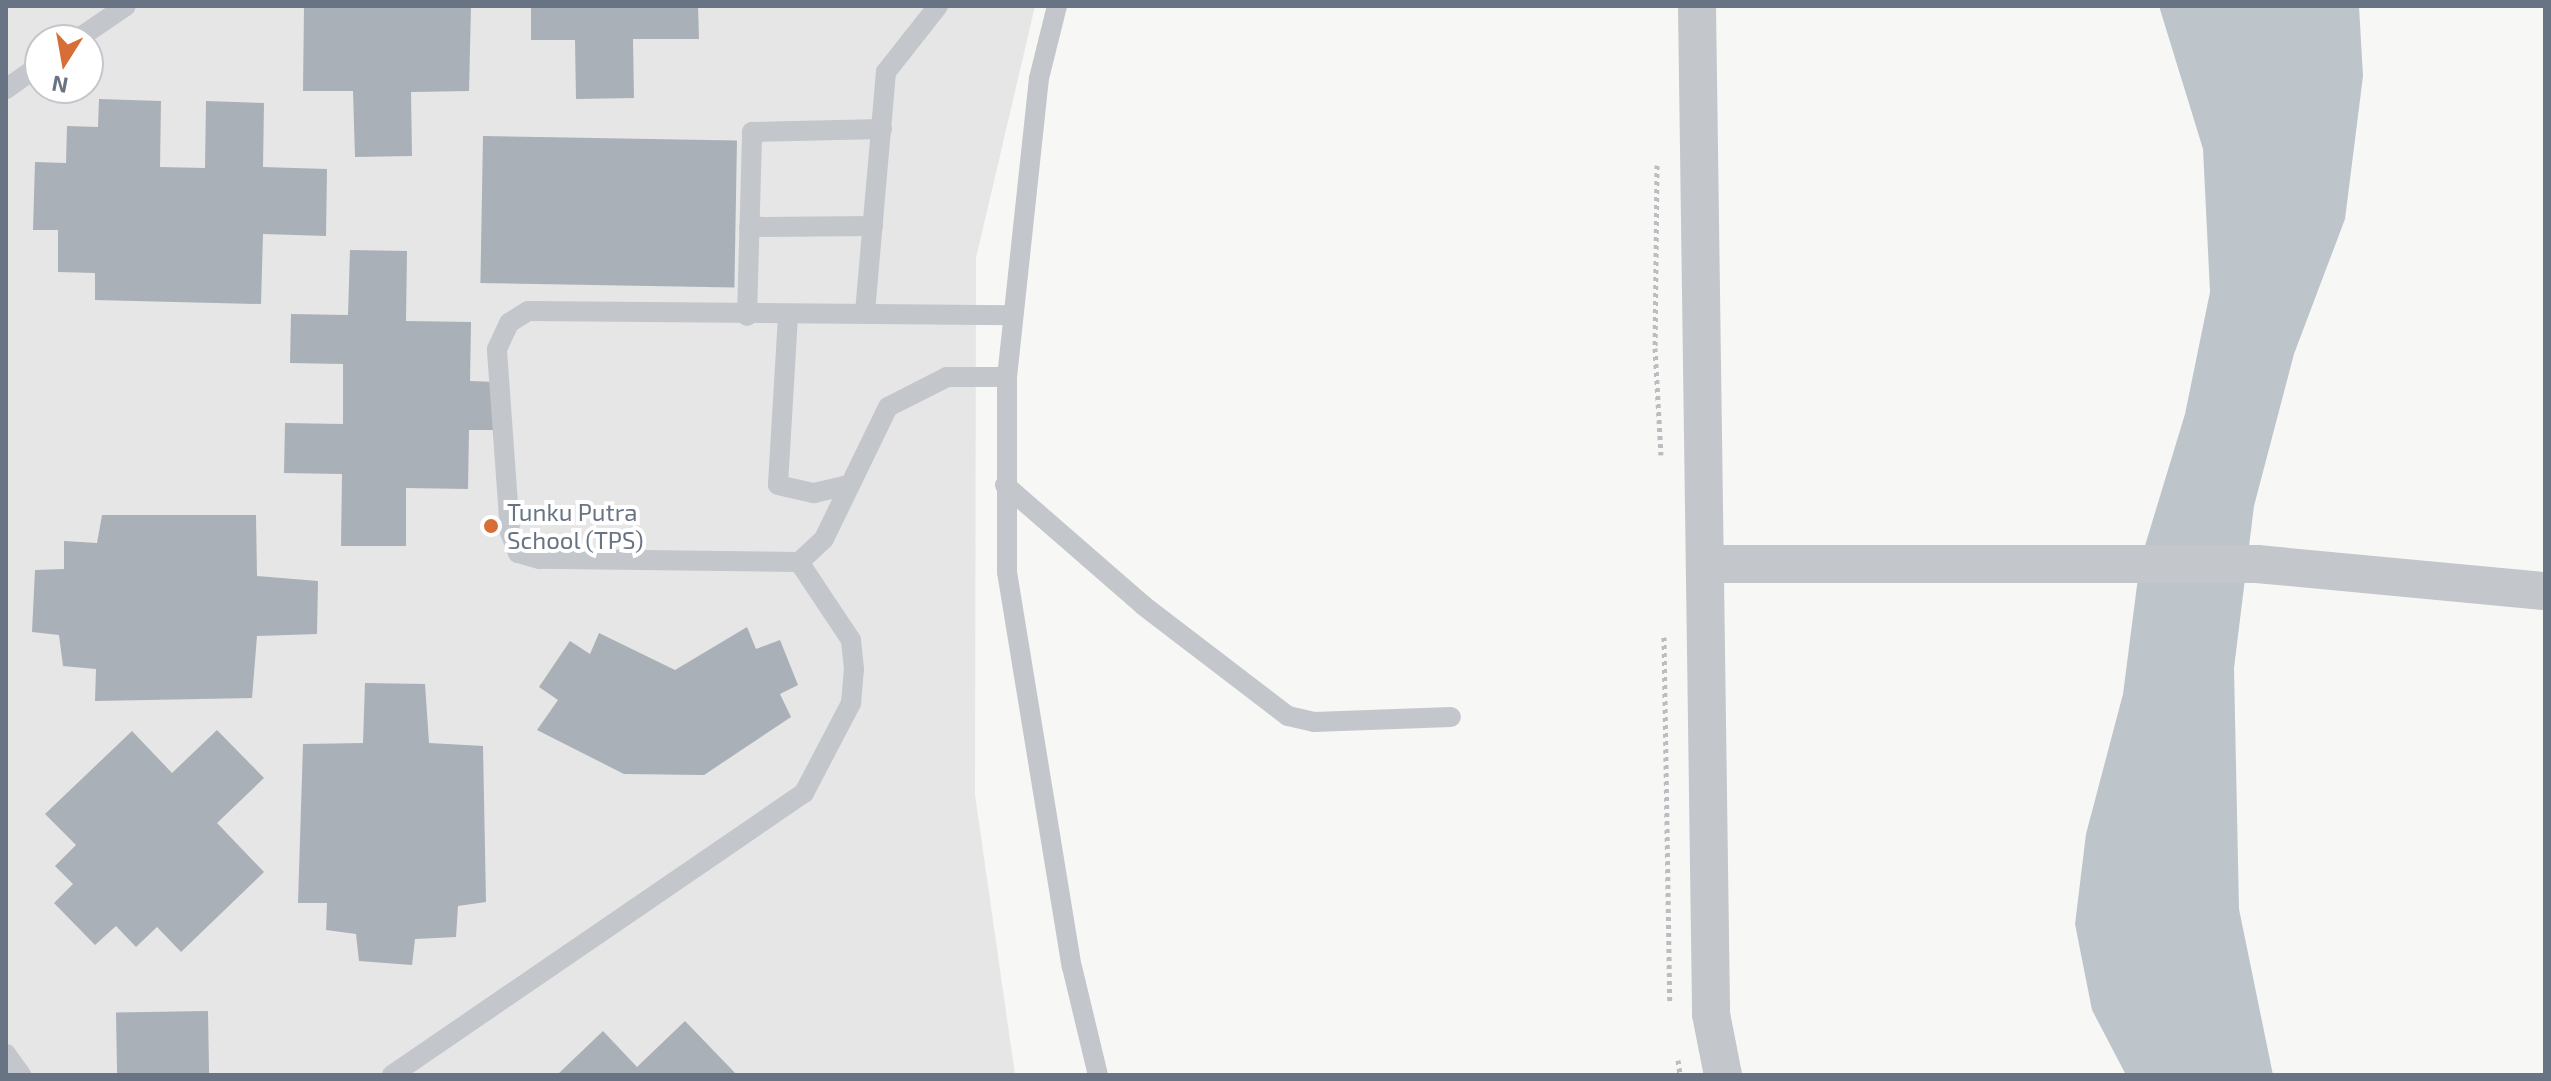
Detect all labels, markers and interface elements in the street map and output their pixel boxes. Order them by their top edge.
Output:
north arrow [24,24,104,104]
text: N [50,71,70,100]
place label: Tunku Putra School (TPS) [507,498,644,554]
marker: Tunku Putra School (TPS) [482,517,500,535]

